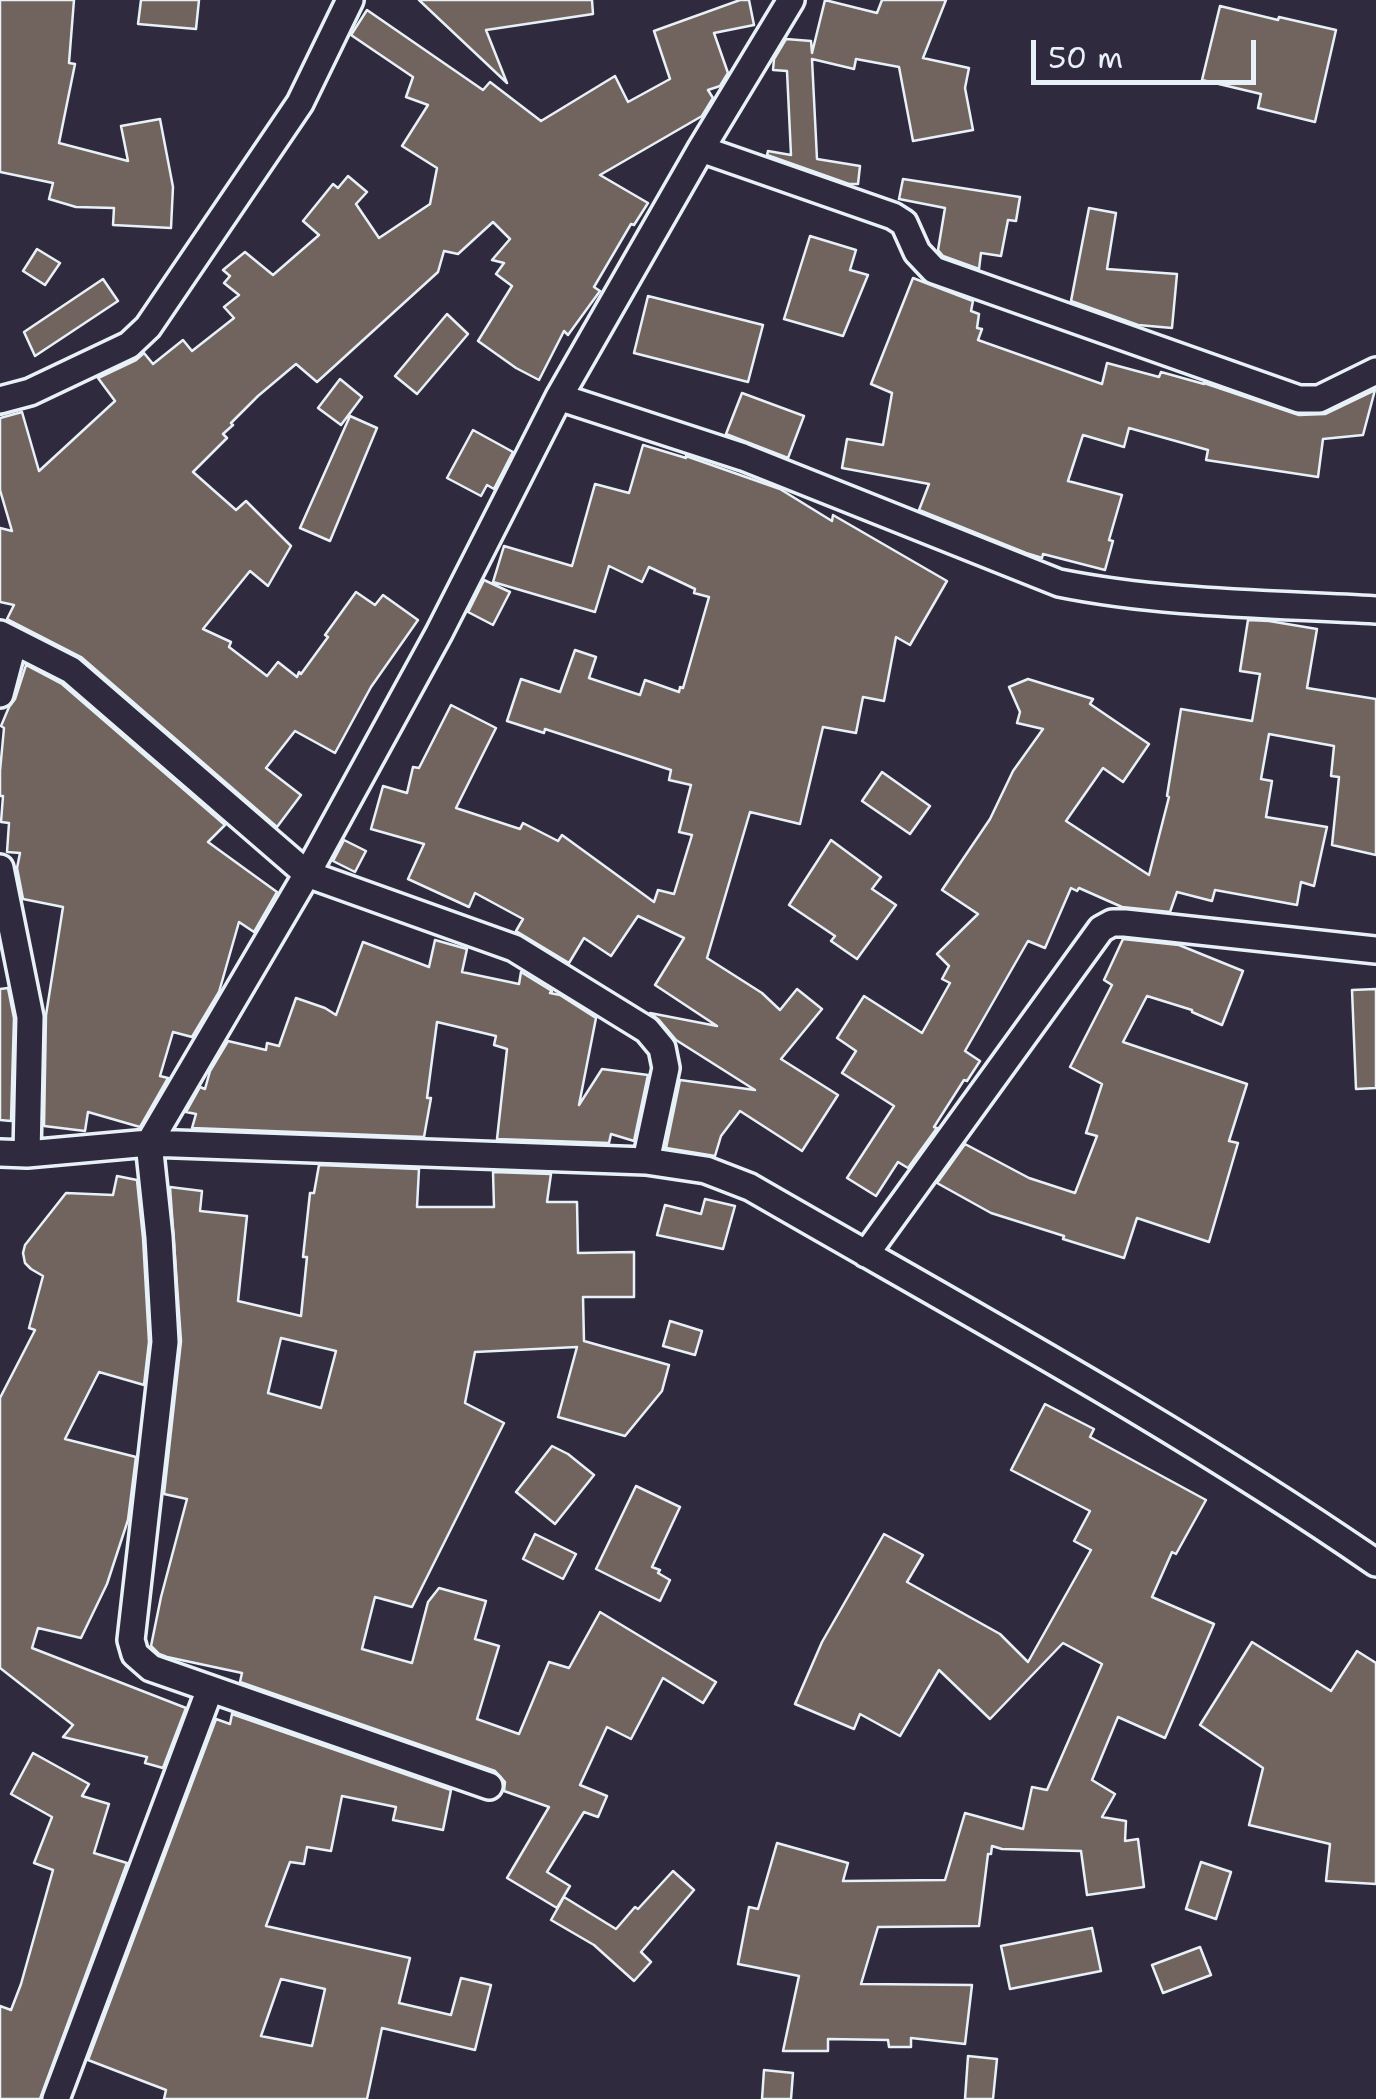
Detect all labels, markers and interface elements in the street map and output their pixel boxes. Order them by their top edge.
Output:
scale bar [1036,20,1261,82]
text: 50 m [1048,37,1123,78]

